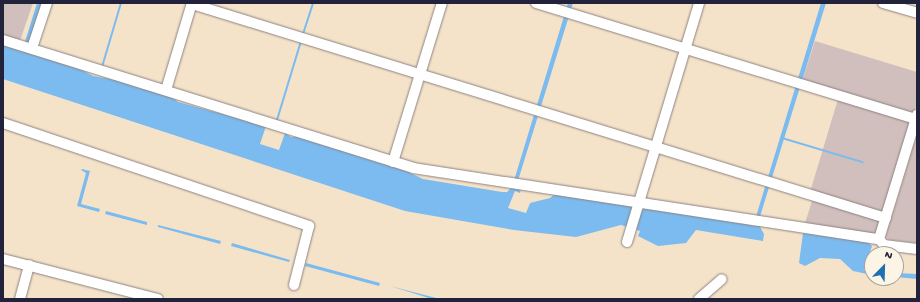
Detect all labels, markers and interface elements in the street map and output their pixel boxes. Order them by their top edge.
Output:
north arrow [864,246,904,286]
text: N [883,249,894,263]

